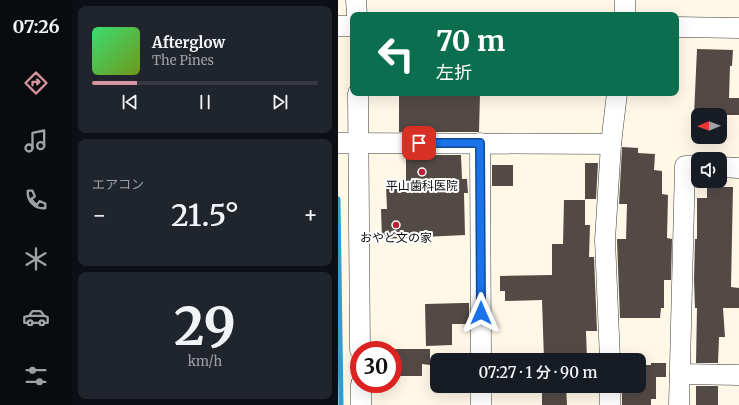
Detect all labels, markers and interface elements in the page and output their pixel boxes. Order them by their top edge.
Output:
text: 07:26 [12,15,60,38]
text: 70 m [436,23,505,59]
icon: left [370,28,422,80]
text: Afterglow [152,33,225,52]
text: The Pines [152,52,214,69]
text: 左折 [436,61,472,84]
icon: directions [22,69,50,97]
icon: previous [119,91,141,113]
icon: pause [194,91,216,113]
icon: next [269,91,291,113]
north arrow [691,108,727,144]
map controls [691,108,727,188]
pin [402,126,436,160]
icon: music [22,127,50,155]
icon: arrive [408,132,430,154]
button: sound [691,152,727,188]
marker: 平山歯科医院 [417,167,427,177]
text: エアコン [92,176,144,193]
place label: 平山歯科医院 [386,178,458,193]
icon: phone [22,186,50,214]
text: 21.5° [171,196,239,234]
text: − [92,201,107,229]
text: + [303,201,318,229]
marker: おやど文の家 [391,220,401,230]
place label: おやど文の家 [360,230,432,245]
icon: climate [22,245,50,273]
position arrow [460,292,502,334]
text: 29 [174,294,236,359]
icon: car [22,303,50,331]
speed limit sign: 30 [350,341,402,393]
text: km/h [188,353,222,370]
icon: filters [22,362,50,390]
text: 07:27 · 1 分 · 90 m [478,363,598,382]

